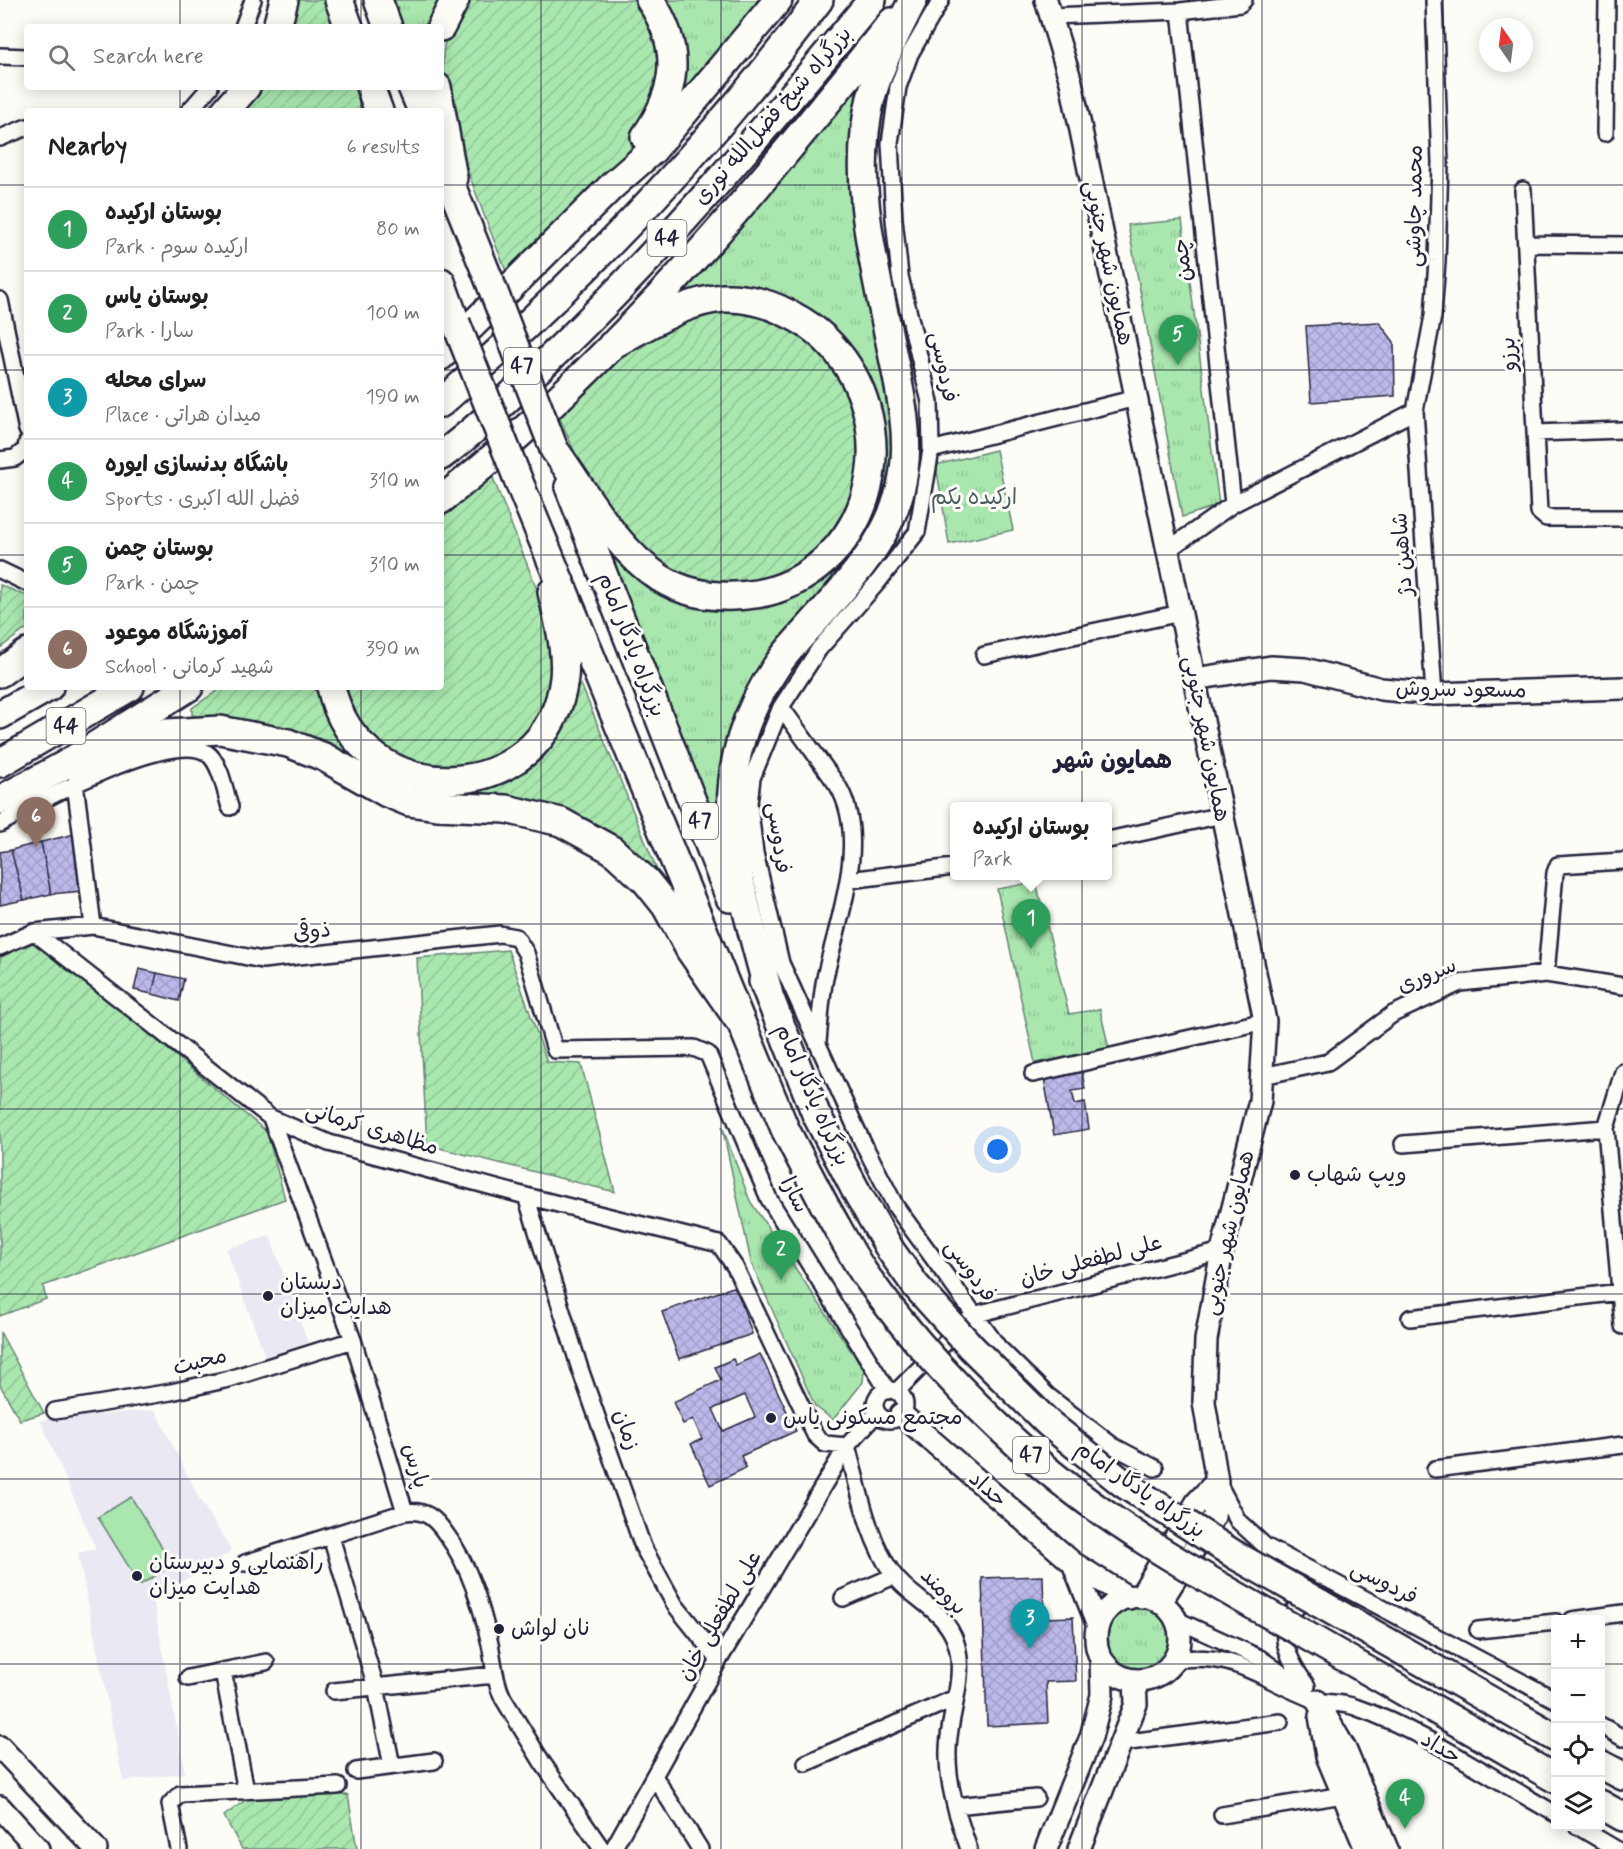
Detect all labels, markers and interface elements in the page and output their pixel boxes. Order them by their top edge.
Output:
north arrow [1479,18,1533,72]
street label: بزرگراه شیخ فضل‌الله نوری [688,21,858,211]
search box [24,24,444,90]
icon: search [45,41,78,74]
text: Search here [93,43,204,71]
text: Nearby [48,130,127,164]
text: 6 results [347,134,420,161]
street label: محمد چاوشی [1400,145,1430,267]
street label: همایون‌ شهر جنوبی [1077,178,1139,348]
text: بوستان ارکیده [105,199,222,227]
text: 1 [63,216,72,243]
text: 80 m [376,216,420,243]
road number: 44 [648,220,686,256]
text: Park · ارکیده سوم [105,234,248,261]
street label: چمن [1167,237,1199,283]
text: بوستان یاس [105,283,209,311]
text: 2 [63,300,72,327]
text: 100 m [366,300,420,327]
pin: 5 [1158,316,1198,365]
text: Park · سارا [105,318,194,345]
street label: فردوسی [922,329,964,405]
street label: برزو [1494,336,1524,374]
road number: 47 [504,348,540,384]
text: سرای محله [105,367,206,395]
text: 3 [63,384,72,411]
text: 190 m [366,384,420,411]
text: Place · میدان هراتی [105,402,261,429]
text: باشگاه بدنسازی ایوره [105,451,288,479]
text: 4 [62,468,73,495]
text: 310 m [369,468,420,495]
park label: ارکیده یکم [931,484,1017,513]
text: Sports · فضل الله اکبری [105,486,300,513]
street label: شاهین دژ [1386,511,1420,599]
text: بوستان چمن [105,535,214,563]
text: 5 [62,552,74,579]
text: 310 m [369,552,420,579]
street label: بزرگراه یادگار امام [590,569,671,721]
text: Park · چمن [105,570,200,597]
text: آموزشگاه موعود [105,619,247,647]
text: 6 [62,636,73,663]
text: 390 m [366,636,420,663]
text: School · شهید کرمانی [105,654,274,681]
street label: همایون‌ شهر جنوبی [1176,654,1236,824]
street label: مسعود سروش [1395,675,1527,705]
road number: 44 [46,708,86,744]
district label: همایون شهر [1052,746,1172,777]
pin: 6 [16,798,56,847]
street label: فردوسی [760,801,796,875]
popup [950,802,1112,880]
road number: 47 [682,803,718,839]
text: بوستان ارکیده [973,814,1089,842]
text: Park [973,846,1012,873]
pin: 1 [1012,900,1050,949]
street label: ذوقی [292,915,332,948]
street label: سروری [1393,951,1461,1001]
street label: بزرگراه یادگار امام [767,1020,856,1171]
street label: مظاهری کرمانی [302,1096,442,1162]
your location [983,1135,1012,1164]
street label: همایون‌ شهر جنوبی [1196,1148,1262,1318]
place label: ویپ شهاب [1307,1161,1407,1189]
marker: ویپ شهاب [1288,1168,1302,1182]
street label: سارا [773,1172,815,1218]
street label: علی لطفعلی خان [1017,1229,1165,1293]
pin: 2 [762,1230,800,1280]
street label: فردوسی [938,1234,1002,1308]
place label: دبستان هدایت میزان [280,1269,392,1322]
marker: دبستان هدایت میزان [261,1289,275,1303]
street label: محبت [170,1342,230,1382]
place label: مجتمع مسکونی یاس [783,1404,963,1433]
street label: زمان [606,1406,646,1454]
marker: مجتمع مسکونی یاس [764,1411,778,1425]
street label: بزرگراه یادگار امام [1069,1435,1210,1546]
road number: 47 [1013,1437,1049,1473]
street label: پارس [395,1440,435,1492]
street label: حداد [963,1465,1012,1513]
street label: علی لطفعلی خان [671,1546,769,1686]
place label: راهنمایی و دبیرستان هدایت میزان [149,1549,324,1602]
street label: فردوسی [1346,1554,1422,1612]
street label: برومند [914,1562,972,1622]
marker: راهنمایی و دبیرستان هدایت میزان [130,1569,144,1583]
pin: 3 [1010,1600,1050,1649]
place label: نان لواش [511,1615,590,1643]
map controls [1551,1615,1605,1831]
button: + [1551,1615,1605,1669]
marker: نان لواش [492,1622,506,1636]
button: − [1551,1669,1605,1723]
button: locate [1551,1723,1605,1777]
street label: حداد [1415,1726,1465,1771]
button: layers [1551,1777,1605,1831]
pin: 4 [1386,1780,1424,1829]

